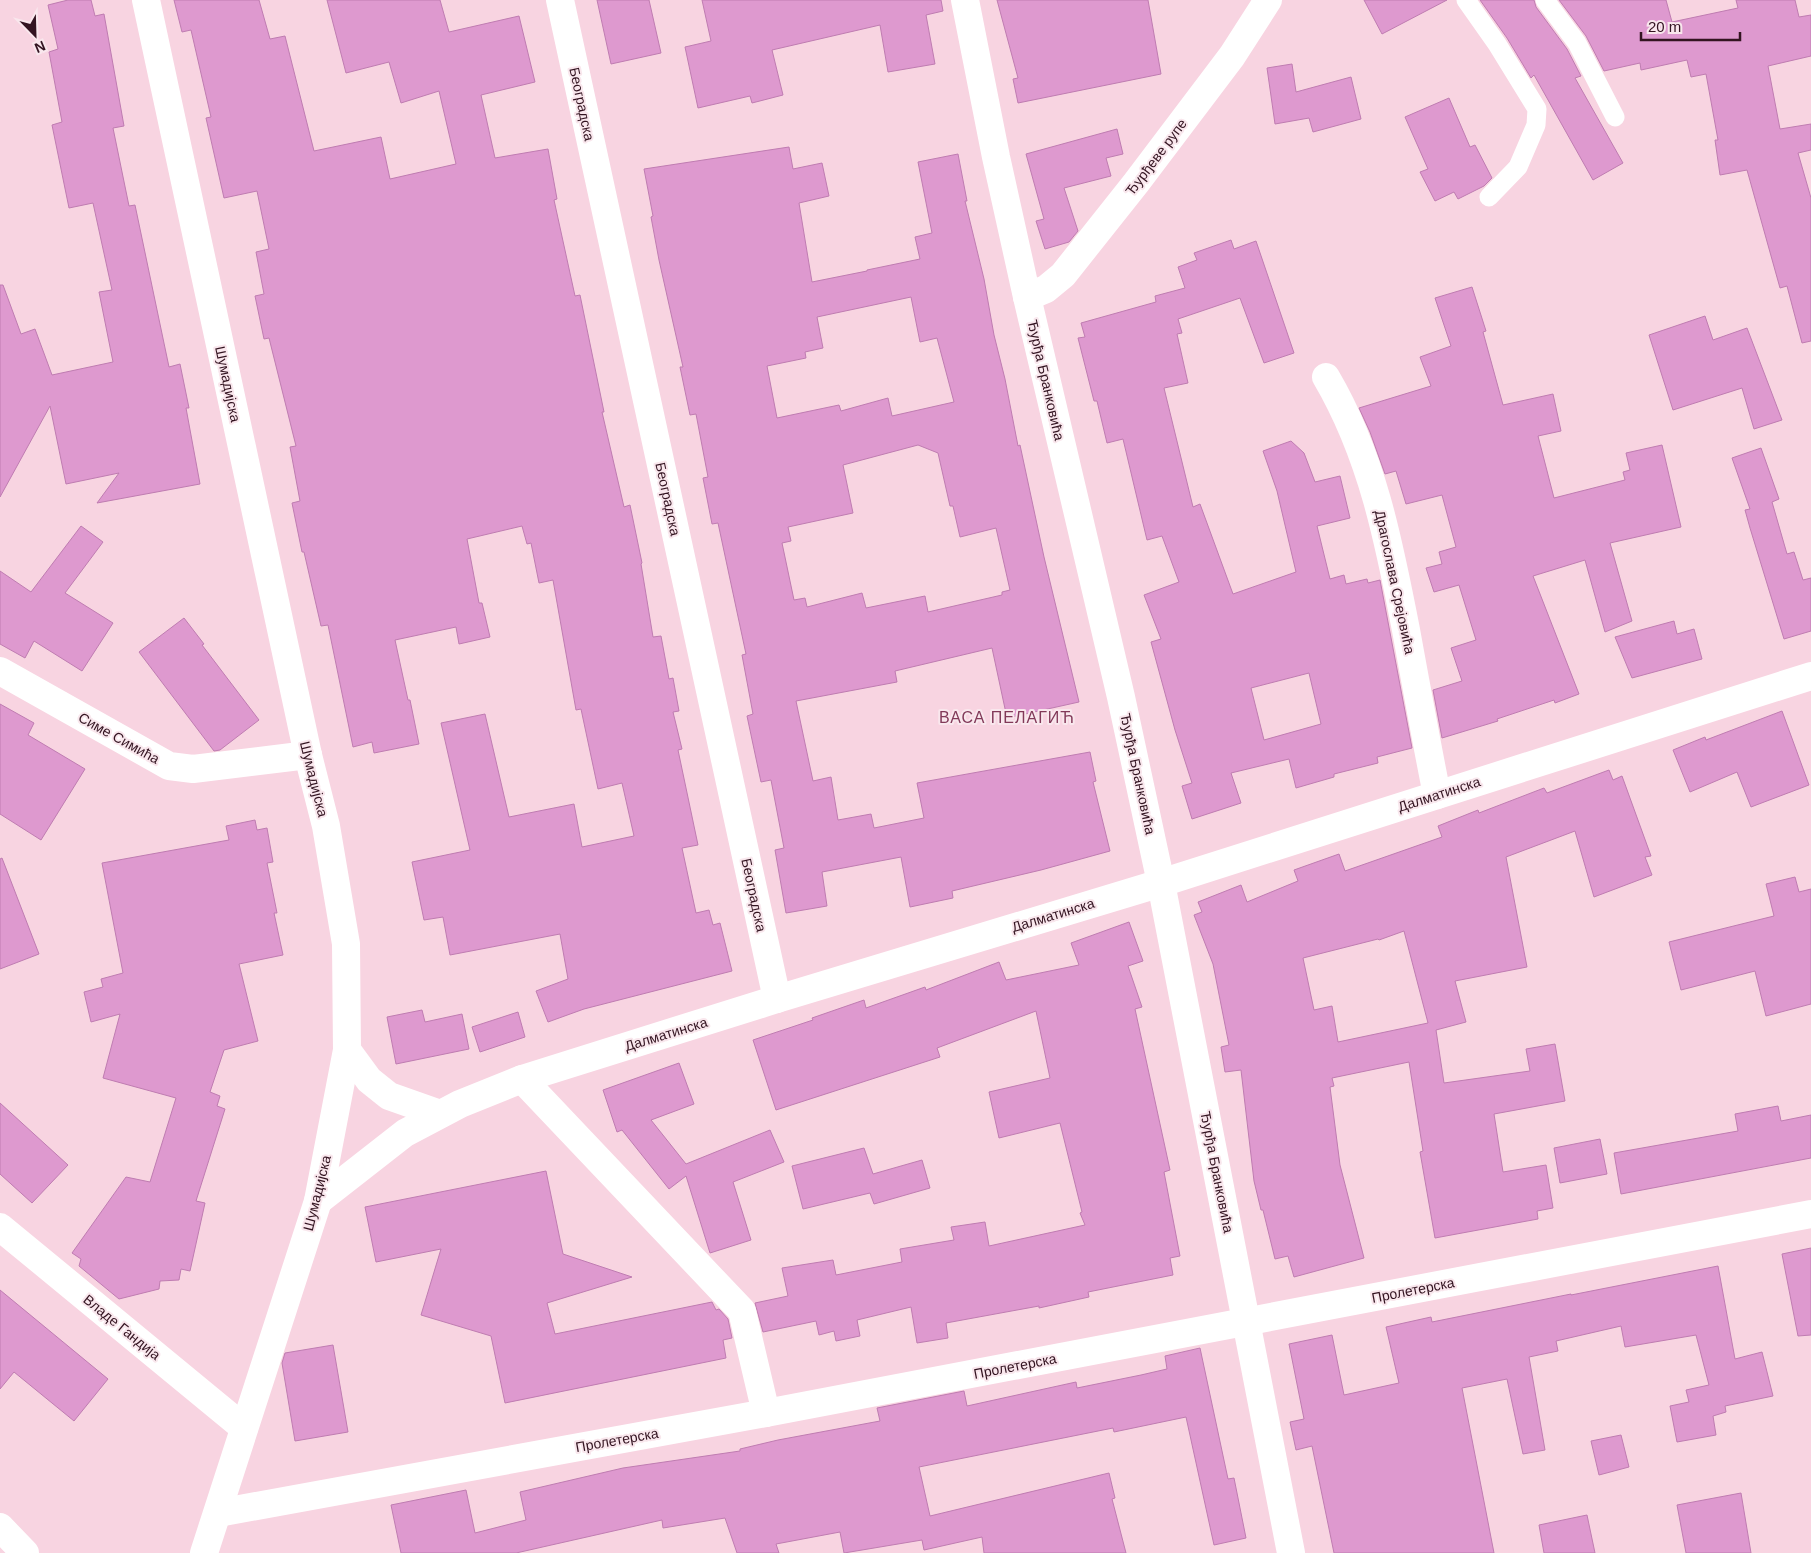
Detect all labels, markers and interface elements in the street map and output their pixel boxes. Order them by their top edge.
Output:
north arrow [10,10,60,60]
scale bar [1641,10,1740,42]
text: 20 m [1648,18,1681,35]
text: N [32,38,48,56]
street label: Београдска [566,66,598,142]
street label: Ђурђеве рупе [1122,116,1190,198]
street label: Ђурђа Бранковића [1024,318,1068,442]
street label: Шумадијска [212,344,244,424]
street label: Београдска [652,461,684,537]
street label: Драгослава Срејовића [1372,508,1418,656]
street label: Симе Симића [76,709,162,767]
district label: ВАСА ПЕЛАГИЋ [939,709,1075,726]
street label: Ђурђа Бранковића [1117,712,1159,836]
street label: Шумадијска [297,740,331,819]
street label: Далматинска [1396,773,1482,815]
street label: Београдска [738,857,770,933]
street label: Далматинска [1010,895,1097,935]
street label: Далматинска [623,1014,710,1054]
street label: Ђурђа Бранковића [1197,1110,1237,1234]
street label: Шумадијска [300,1153,334,1232]
street label: Пролетерска [1370,1274,1456,1306]
street label: Владе Гандија [80,1291,164,1363]
street label: Пролетерска [972,1350,1058,1382]
street label: Пролетерска [574,1425,660,1455]

